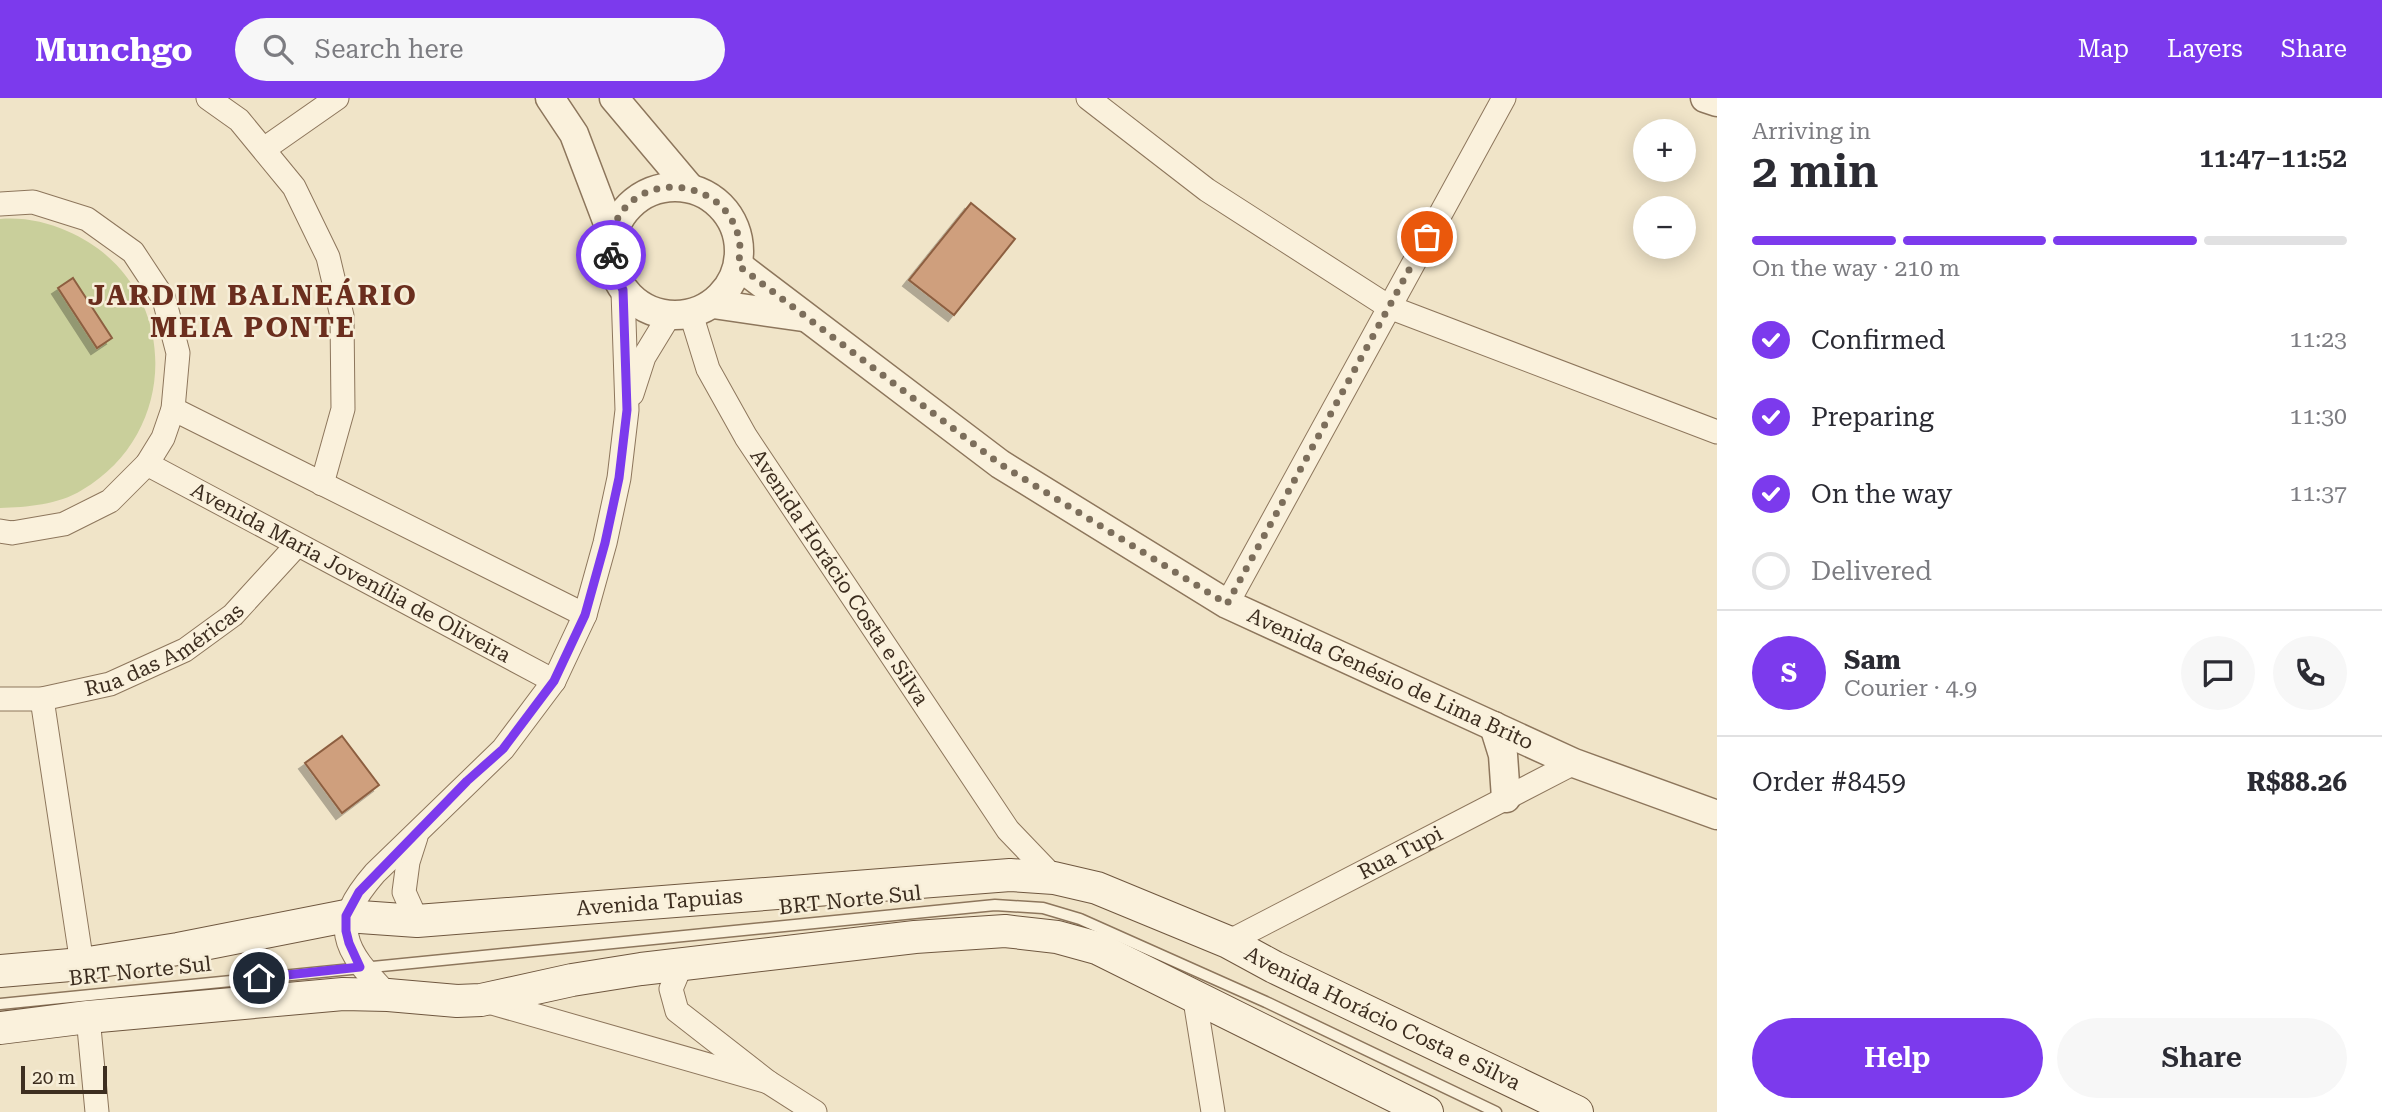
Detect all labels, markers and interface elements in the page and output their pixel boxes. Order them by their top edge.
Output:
search box [235,18,725,81]
text: Munchgo [35,30,193,69]
icon: search [259,30,297,68]
text: Search here [315,34,464,64]
text: Map [2078,35,2129,63]
text: Layers [2167,35,2243,63]
text: Share [2281,35,2347,63]
text: Arriving in [1752,118,1871,145]
map controls [1633,119,1696,259]
button: + [1633,119,1696,182]
text: 11:47–11:52 [2199,143,2347,173]
text: 2 min [1752,144,1879,198]
button: − [1633,196,1696,259]
pin [1397,207,1457,267]
icon: bag [1408,218,1446,256]
courier [576,220,646,290]
icon: bike [592,236,630,274]
text: On the way · 210 m [1752,255,1960,282]
district label: JARDIM BALNEÁRIO MEIA PONTE [88,278,418,344]
icon: check [1752,321,1790,359]
text: Confirmed [1811,325,1946,355]
text: 11:23 [2290,326,2347,353]
icon: check [1752,398,1790,436]
text: Preparing [1811,402,1934,432]
text: 11:30 [2290,403,2347,430]
street label: Avenida Horácio Costa e Silva [745,444,934,710]
icon: check [1752,475,1790,513]
street label: Avenida Maria Jovenília de Oliveira [187,478,515,668]
text: On the way [1811,479,1952,509]
text: 11:37 [2290,480,2347,507]
text: Delivered [1811,556,1932,586]
street label: Rua das Américas [82,599,249,701]
street label: Avenida Genésio de Lima Brito [1244,603,1537,755]
button: chat [2181,636,2255,710]
button: phone [2273,636,2347,710]
text: Sam [1844,645,1901,675]
text: S [1781,658,1797,688]
text: Courier · 4.9 [1844,675,1977,702]
text: Order #8459 [1752,767,1906,797]
text: R$88.26 [2247,767,2347,797]
street label: Rua Tupi [1354,821,1447,885]
street label: BRT Norte Sul [778,881,923,919]
street label: Avenida Tapuias [575,884,744,921]
street label: Avenida Horácio Costa e Silva [1241,941,1525,1095]
pin [229,948,289,1008]
street label: BRT Norte Sul [68,952,213,990]
icon: home [240,959,278,997]
button: Help [1752,1018,2043,1098]
button: Share [2057,1018,2347,1098]
scale bar [21,1063,107,1095]
text: 20 m [32,1066,75,1089]

